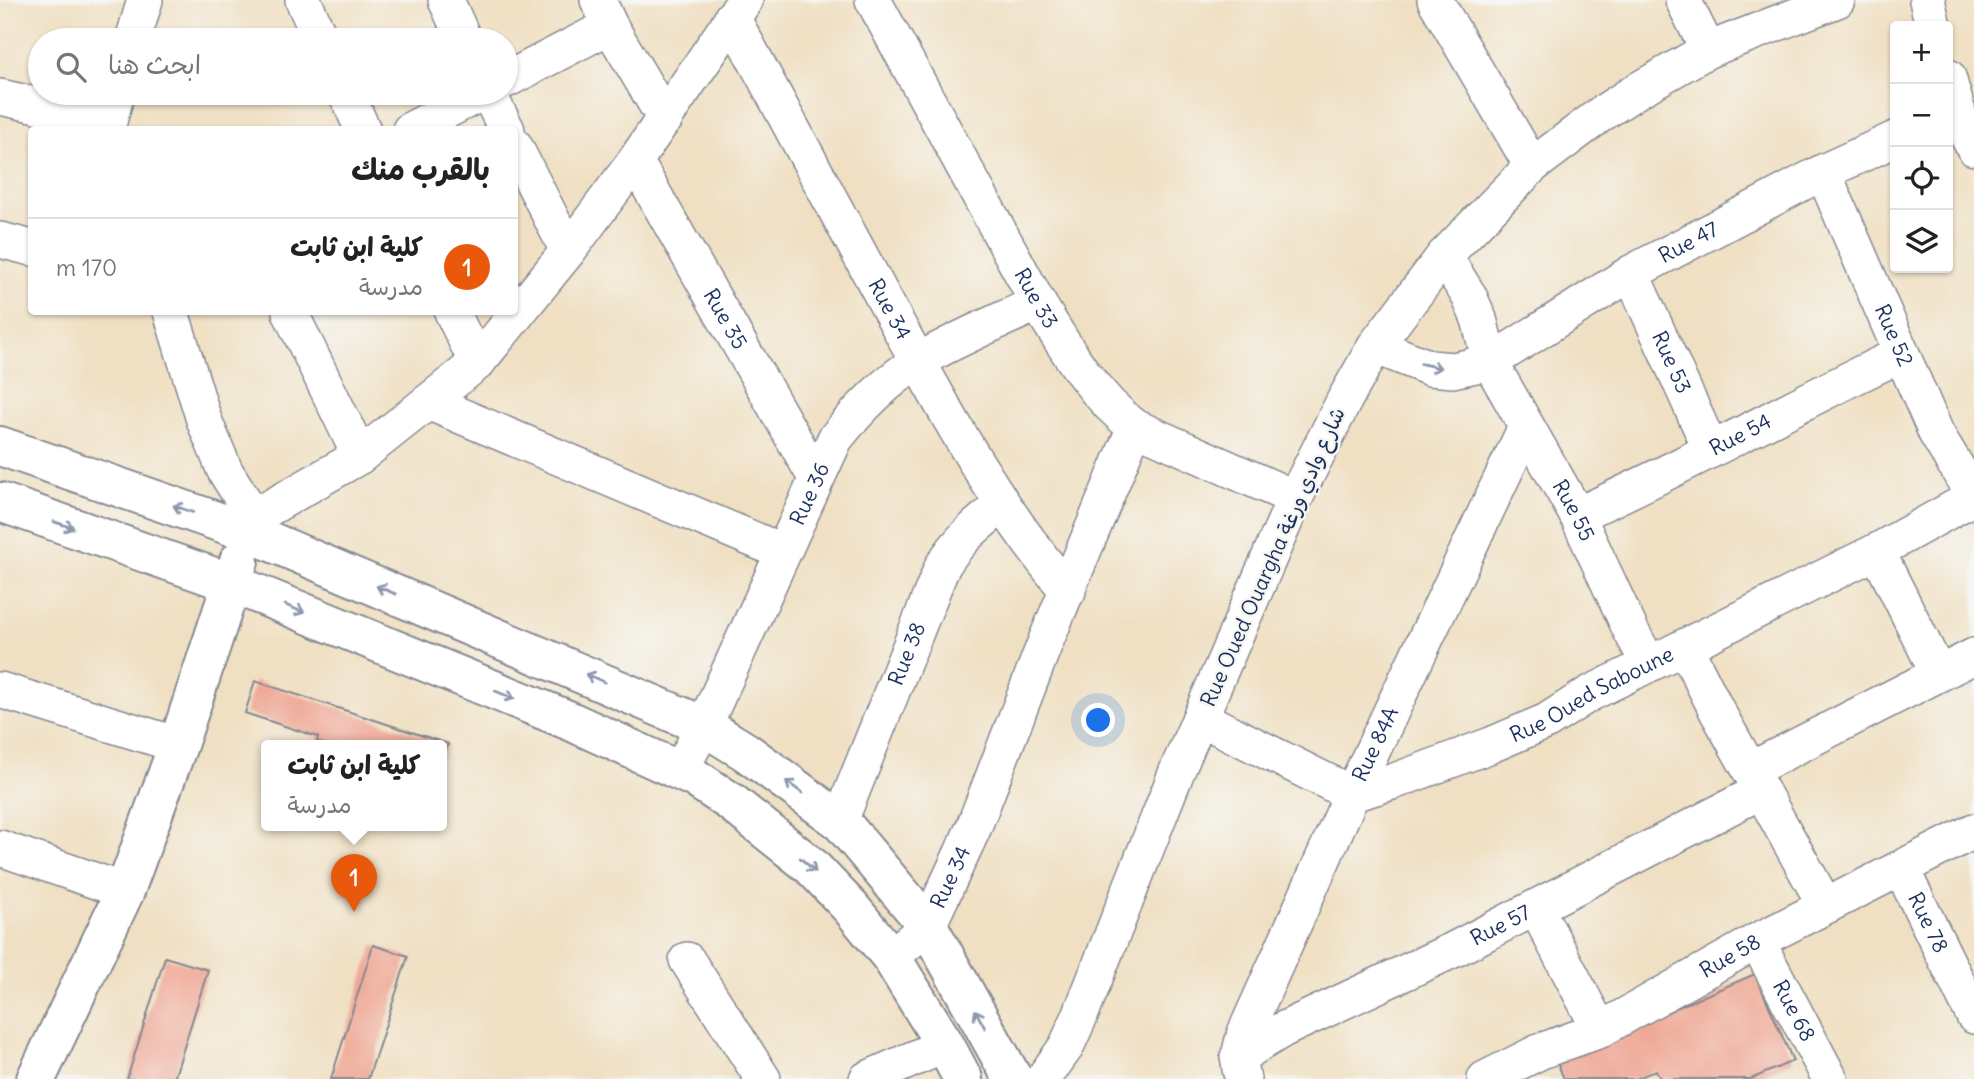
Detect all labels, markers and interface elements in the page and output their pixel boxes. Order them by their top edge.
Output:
map controls [1890,21,1953,273]
button: + [1890,21,1953,84]
search box [28,28,518,105]
icon: search [52,48,90,86]
text: ابحث هنا [108,48,201,81]
button: − [1890,84,1953,147]
button: locate [1890,147,1953,210]
text: بالقرب منك [351,150,490,188]
button: layers [1890,210,1953,273]
street label: Rue 47 [1654,215,1723,269]
text: كلية ابن ثابت [290,230,423,263]
text: 170 m [56,253,117,282]
text: 1 [462,253,472,282]
street label: Rue 33 [1008,263,1064,333]
text: مدرسة [359,272,423,301]
street label: Rue 34 [862,274,917,344]
street label: Rue 35 [698,284,754,354]
street label: Rue 52 [1869,300,1920,370]
street label: Rue 53 [1646,327,1698,398]
one-way arrow [1419,360,1442,374]
street label: Rue Oued Ouargha شارع وادي ورغة [1194,403,1353,712]
street label: Rue 54 [1705,407,1776,462]
street label: Rue 36 [783,458,835,529]
street label: Rue 55 [1547,475,1601,545]
one-way arrow [173,502,195,514]
one-way arrow [53,520,75,532]
one-way arrow [375,583,397,596]
one-way arrow [283,603,305,616]
street label: Rue 38 [882,618,931,689]
street label: Rue Oued Saboune [1505,640,1678,748]
one-way arrow [585,671,607,684]
one-way arrow [494,689,516,702]
street label: Rue 84A [1346,702,1404,786]
your location [1081,703,1115,737]
popup [261,740,447,831]
text: كلية ابن ثابت [288,748,420,781]
one-way arrow [785,780,804,794]
text: مدرسة [288,790,352,819]
street label: Rue 34 [924,842,976,913]
pin: 1 [331,854,377,912]
one-way arrow [799,857,817,873]
street label: Rue 78 [1902,888,1955,957]
street label: Rue 57 [1466,898,1535,952]
street label: Rue 58 [1695,928,1765,984]
street label: Rue 68 [1767,975,1822,1046]
one-way arrow [973,1009,986,1030]

